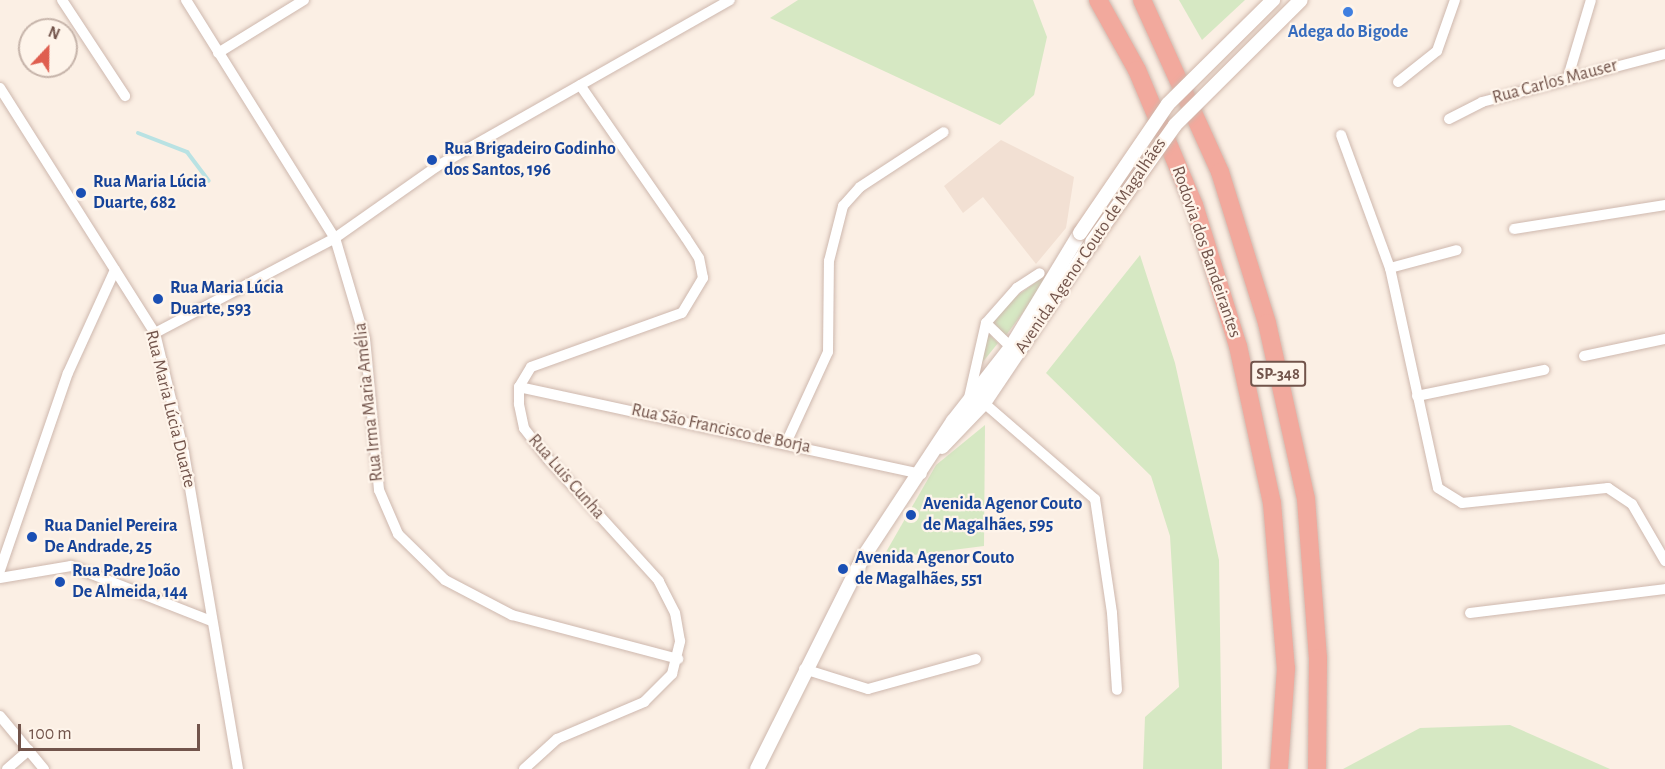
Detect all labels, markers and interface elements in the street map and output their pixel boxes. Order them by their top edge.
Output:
marker: Adega do Bigode [1341,5,1355,19]
north arrow [18,18,78,78]
place label: Adega do Bigode [1288,21,1408,43]
text: N [46,24,62,43]
street label: Rua Carlos Mauser [1490,55,1620,109]
street label: Avenida Agenor Couto de Magalhães [1011,134,1171,358]
place label: Rua Brigadeiro Godinho dos Santos, 196 [444,139,616,182]
marker: Rua Brigadeiro Godinho dos Santos, 196 [425,153,439,167]
street label: Rodovia dos Bandeirantes [1167,164,1245,340]
place label: Rua Maria Lúcia Duarte, 682 [93,172,207,214]
marker: Rua Maria Lúcia Duarte, 682 [74,186,88,200]
place label: Rua Maria Lúcia Duarte, 593 [170,278,284,320]
marker: Rua Maria Lúcia Duarte, 593 [151,292,165,306]
street label: Rua Irma Maria Amélia [350,321,388,483]
street label: Rua Maria Lúcia Duarte [140,328,200,490]
road number: SP-348 [1250,361,1306,387]
street label: Rua São Francisco de Borja [629,399,813,459]
street label: Rua Luis Cunha [523,430,609,524]
place label: Avenida Agenor Couto de Magalhães, 595 [923,494,1082,536]
marker: Avenida Agenor Couto de Magalhães, 595 [904,508,918,522]
place label: Rua Daniel Pereira De Andrade, 25 [44,516,178,558]
marker: Rua Daniel Pereira De Andrade, 25 [25,530,39,544]
place label: Avenida Agenor Couto de Magalhães, 551 [855,548,1014,590]
place label: Rua Padre João De Almeida, 144 [72,561,188,604]
marker: Avenida Agenor Couto de Magalhães, 551 [836,562,850,576]
marker: Rua Padre João De Almeida, 144 [53,575,67,589]
scale bar [21,712,202,750]
text: 100 m [29,725,72,743]

